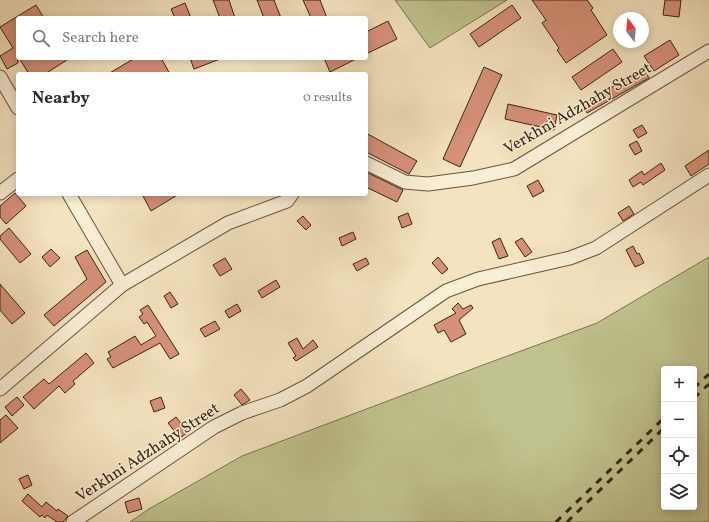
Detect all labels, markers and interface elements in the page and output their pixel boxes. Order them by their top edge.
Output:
north arrow [613,12,649,48]
search box [16,16,368,60]
icon: search [30,27,52,49]
text: Search here [62,28,139,49]
street label: Verkhni Adzhahy Street [500,57,656,160]
text: Nearby [32,87,90,110]
text: 0 results [303,89,352,107]
map controls [661,366,697,510]
button: + [661,366,697,402]
street label: Verkhni Adzhahy Street [72,398,224,508]
button: − [661,402,697,438]
button: locate [661,438,697,474]
button: layers [661,474,697,510]

